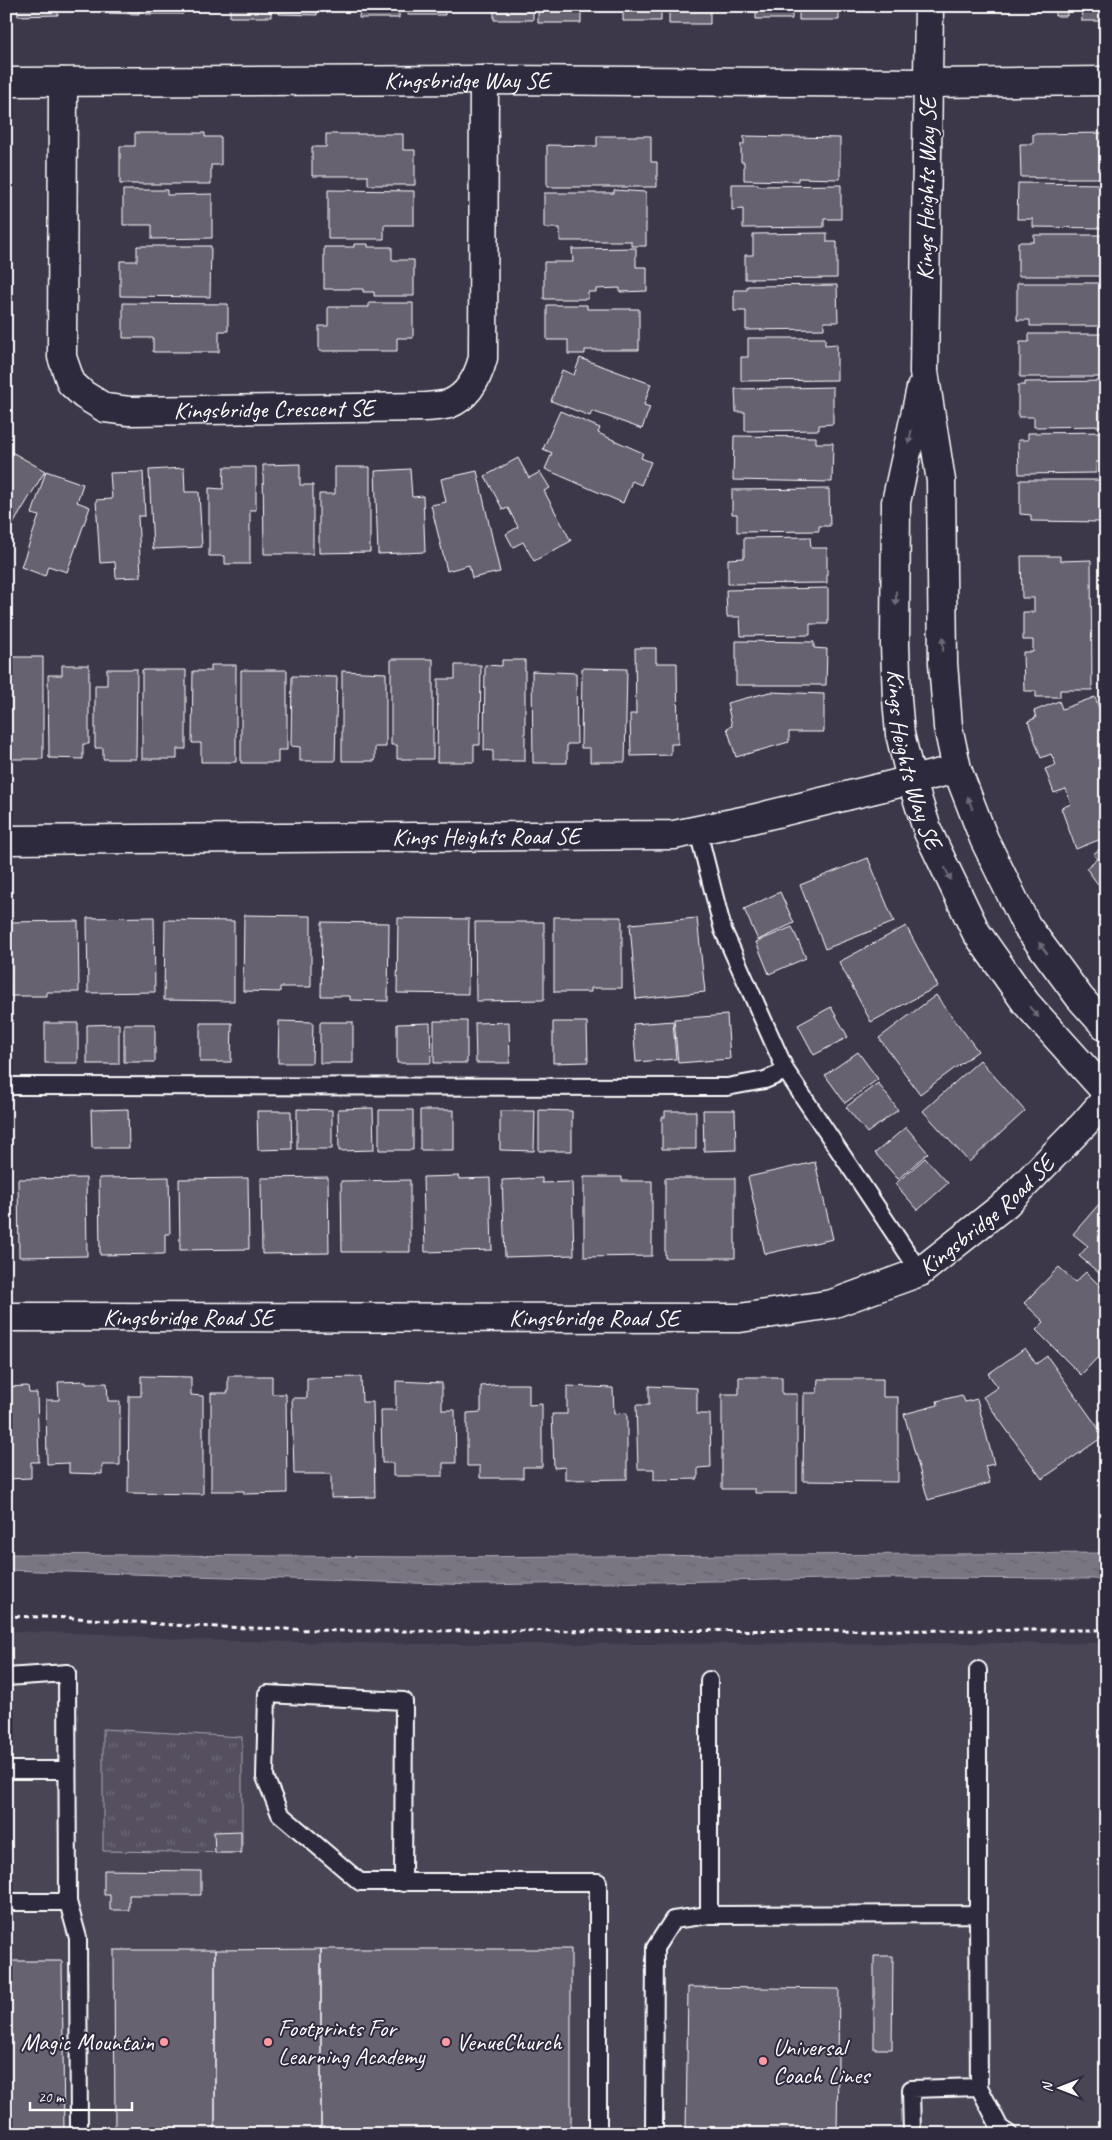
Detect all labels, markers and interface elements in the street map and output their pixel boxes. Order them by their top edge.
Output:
street label: Kingsbridge Way SE [384,65,553,95]
street label: Kings Heights Way SE [909,94,943,281]
street label: Kingsbridge Crescent SE [173,393,378,425]
one-way arrow [906,429,914,445]
one-way arrow [892,590,900,606]
one-way arrow [939,636,947,652]
street label: Kings Heights Way SE [881,669,950,857]
one-way arrow [966,795,974,810]
street label: Kings Heights Road SE [392,821,583,852]
one-way arrow [944,867,952,881]
one-way arrow [1038,941,1048,954]
one-way arrow [1028,1005,1039,1018]
street label: Kingsbridge Road SE [913,1146,1063,1282]
street label: Kingsbridge Road SE [103,1302,276,1332]
street label: Kingsbridge Road SE [509,1303,682,1333]
place label: Footprints For Learning Academy [278,2013,426,2071]
place label: Magic Mountain [21,2027,154,2057]
place label: VenueChurch [456,2027,563,2057]
place label: Universal Coach Lines [773,2032,872,2090]
marker: Magic Mountain [158,2036,170,2048]
marker: Footprints For Learning Academy [262,2036,274,2048]
marker: VenueChurch [440,2036,452,2048]
marker: Universal Coach Lines [757,2055,769,2067]
north arrow [1034,2062,1084,2112]
scale bar [30,2080,132,2112]
text: N [1039,2081,1056,2092]
text: 20 m [38,2088,65,2107]

